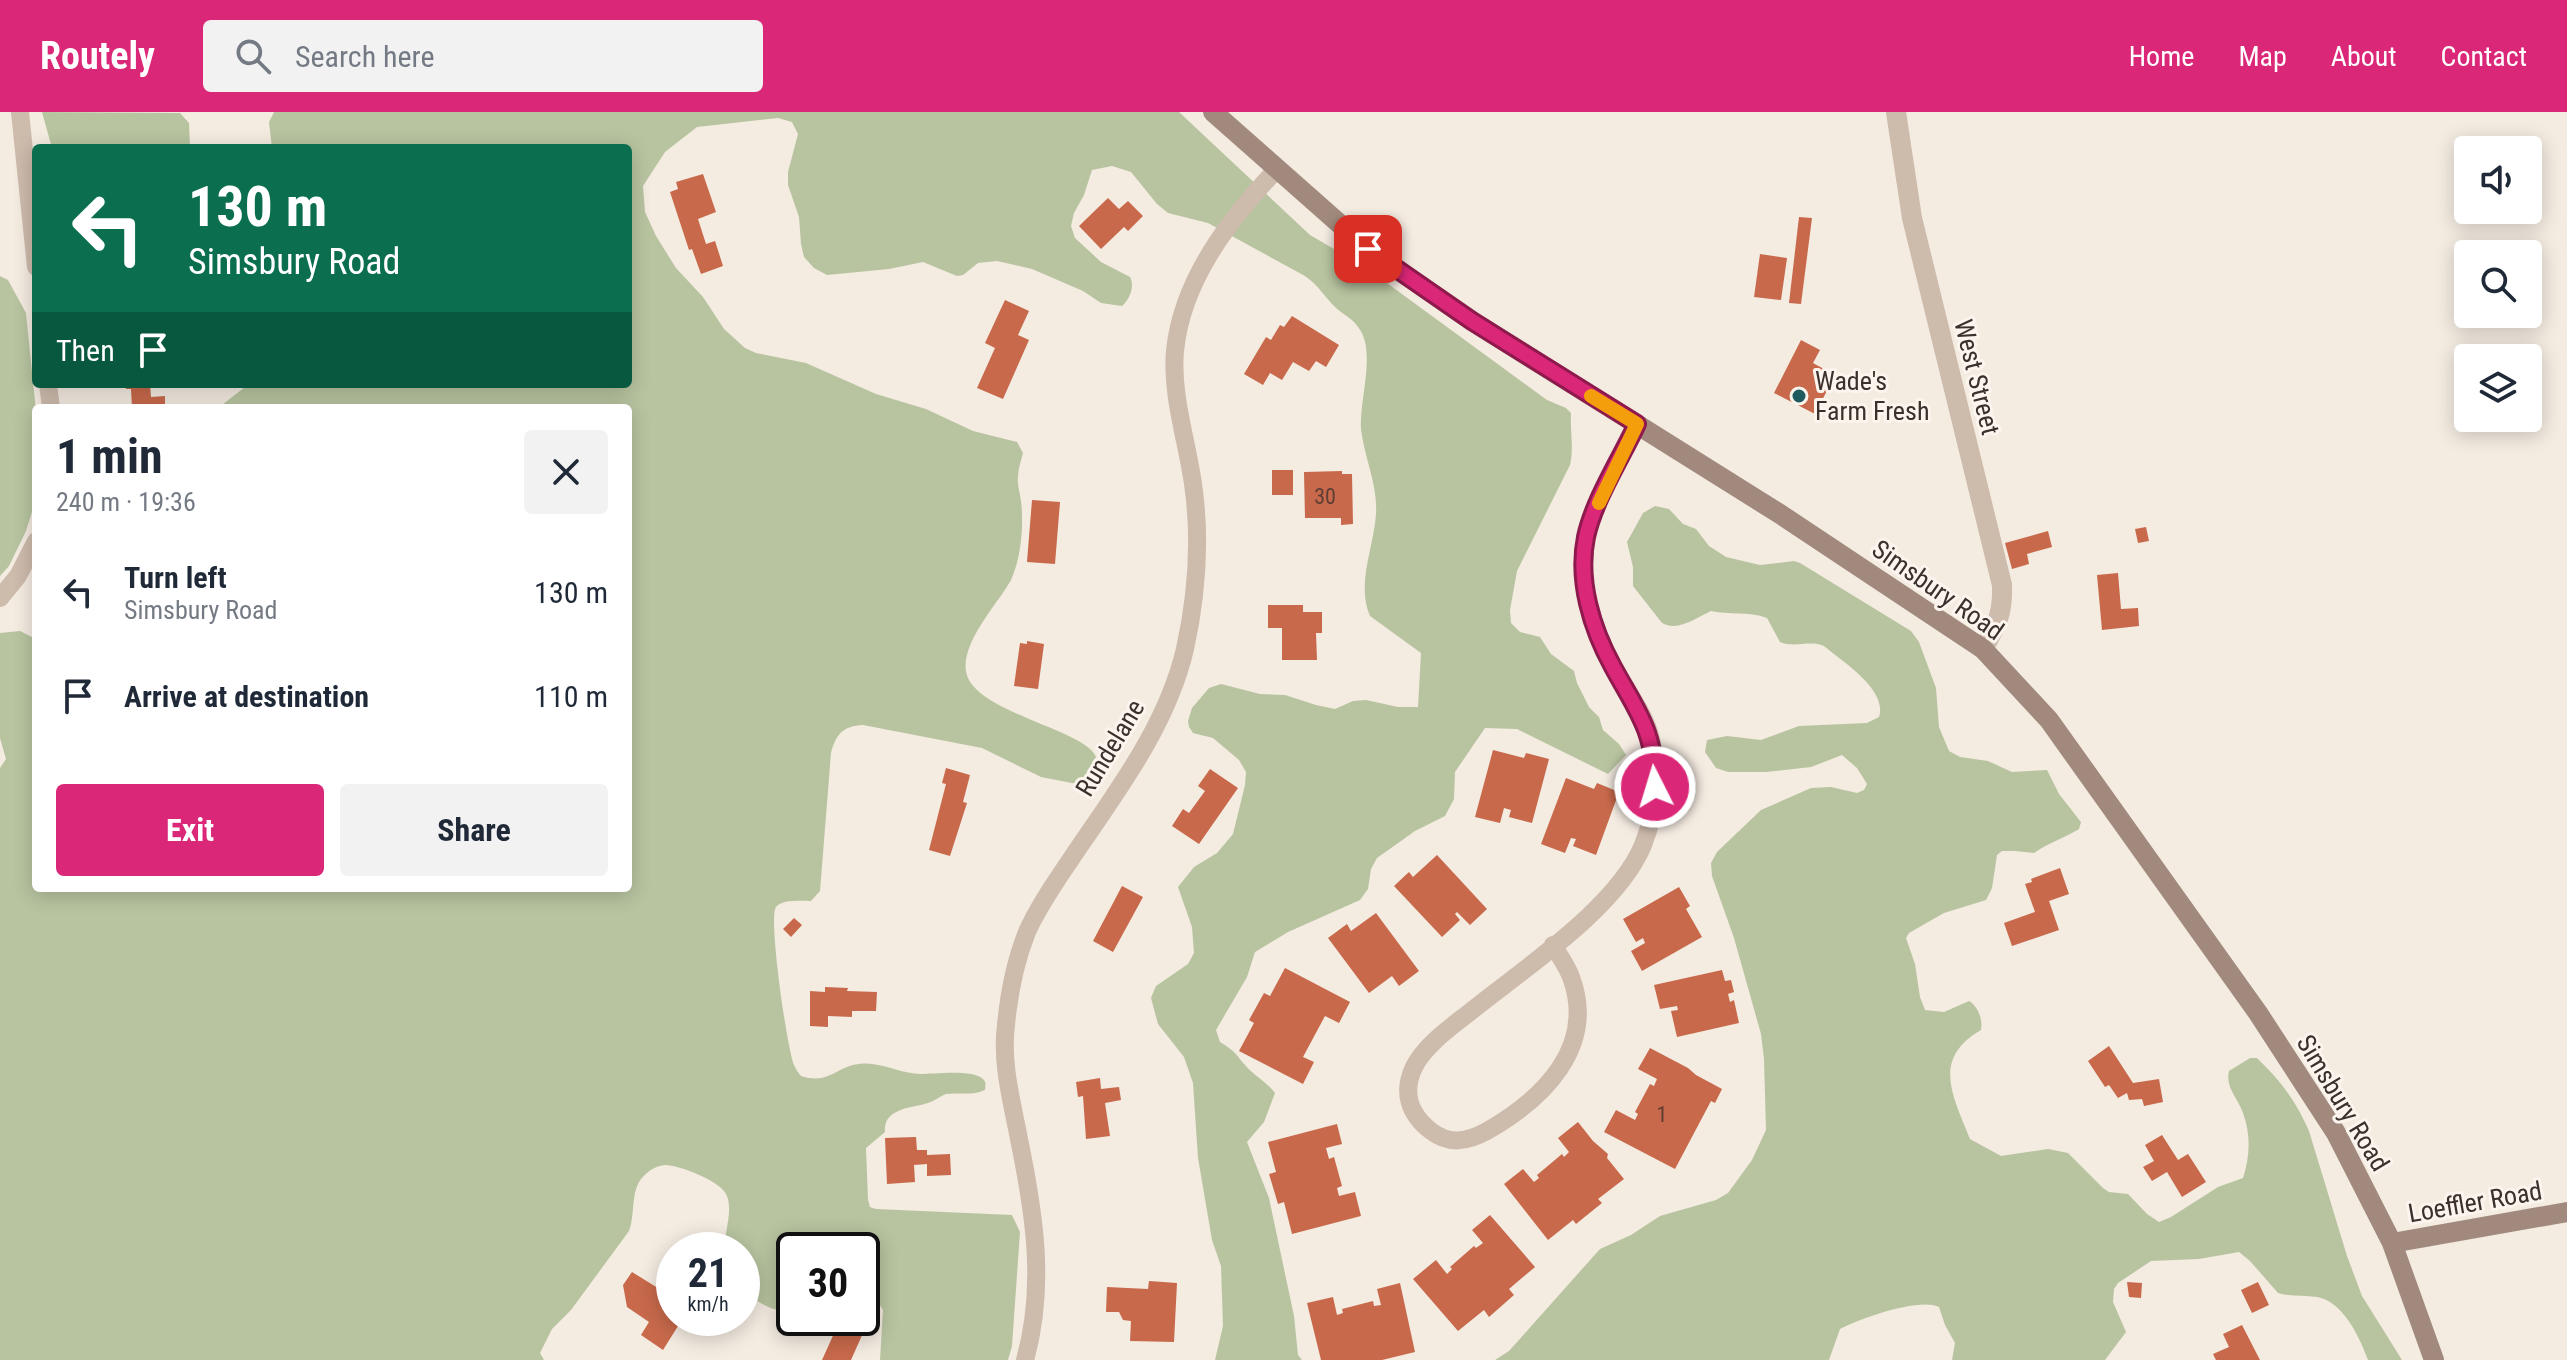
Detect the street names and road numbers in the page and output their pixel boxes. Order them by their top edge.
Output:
street label: West Street [1948,316,2006,438]
street label: Simsbury Road [1867,534,2009,646]
street label: Rundelane [1070,694,1150,802]
street label: Simsbury Road [2291,1030,2395,1176]
street label: Loeffler Road [2406,1175,2544,1229]

